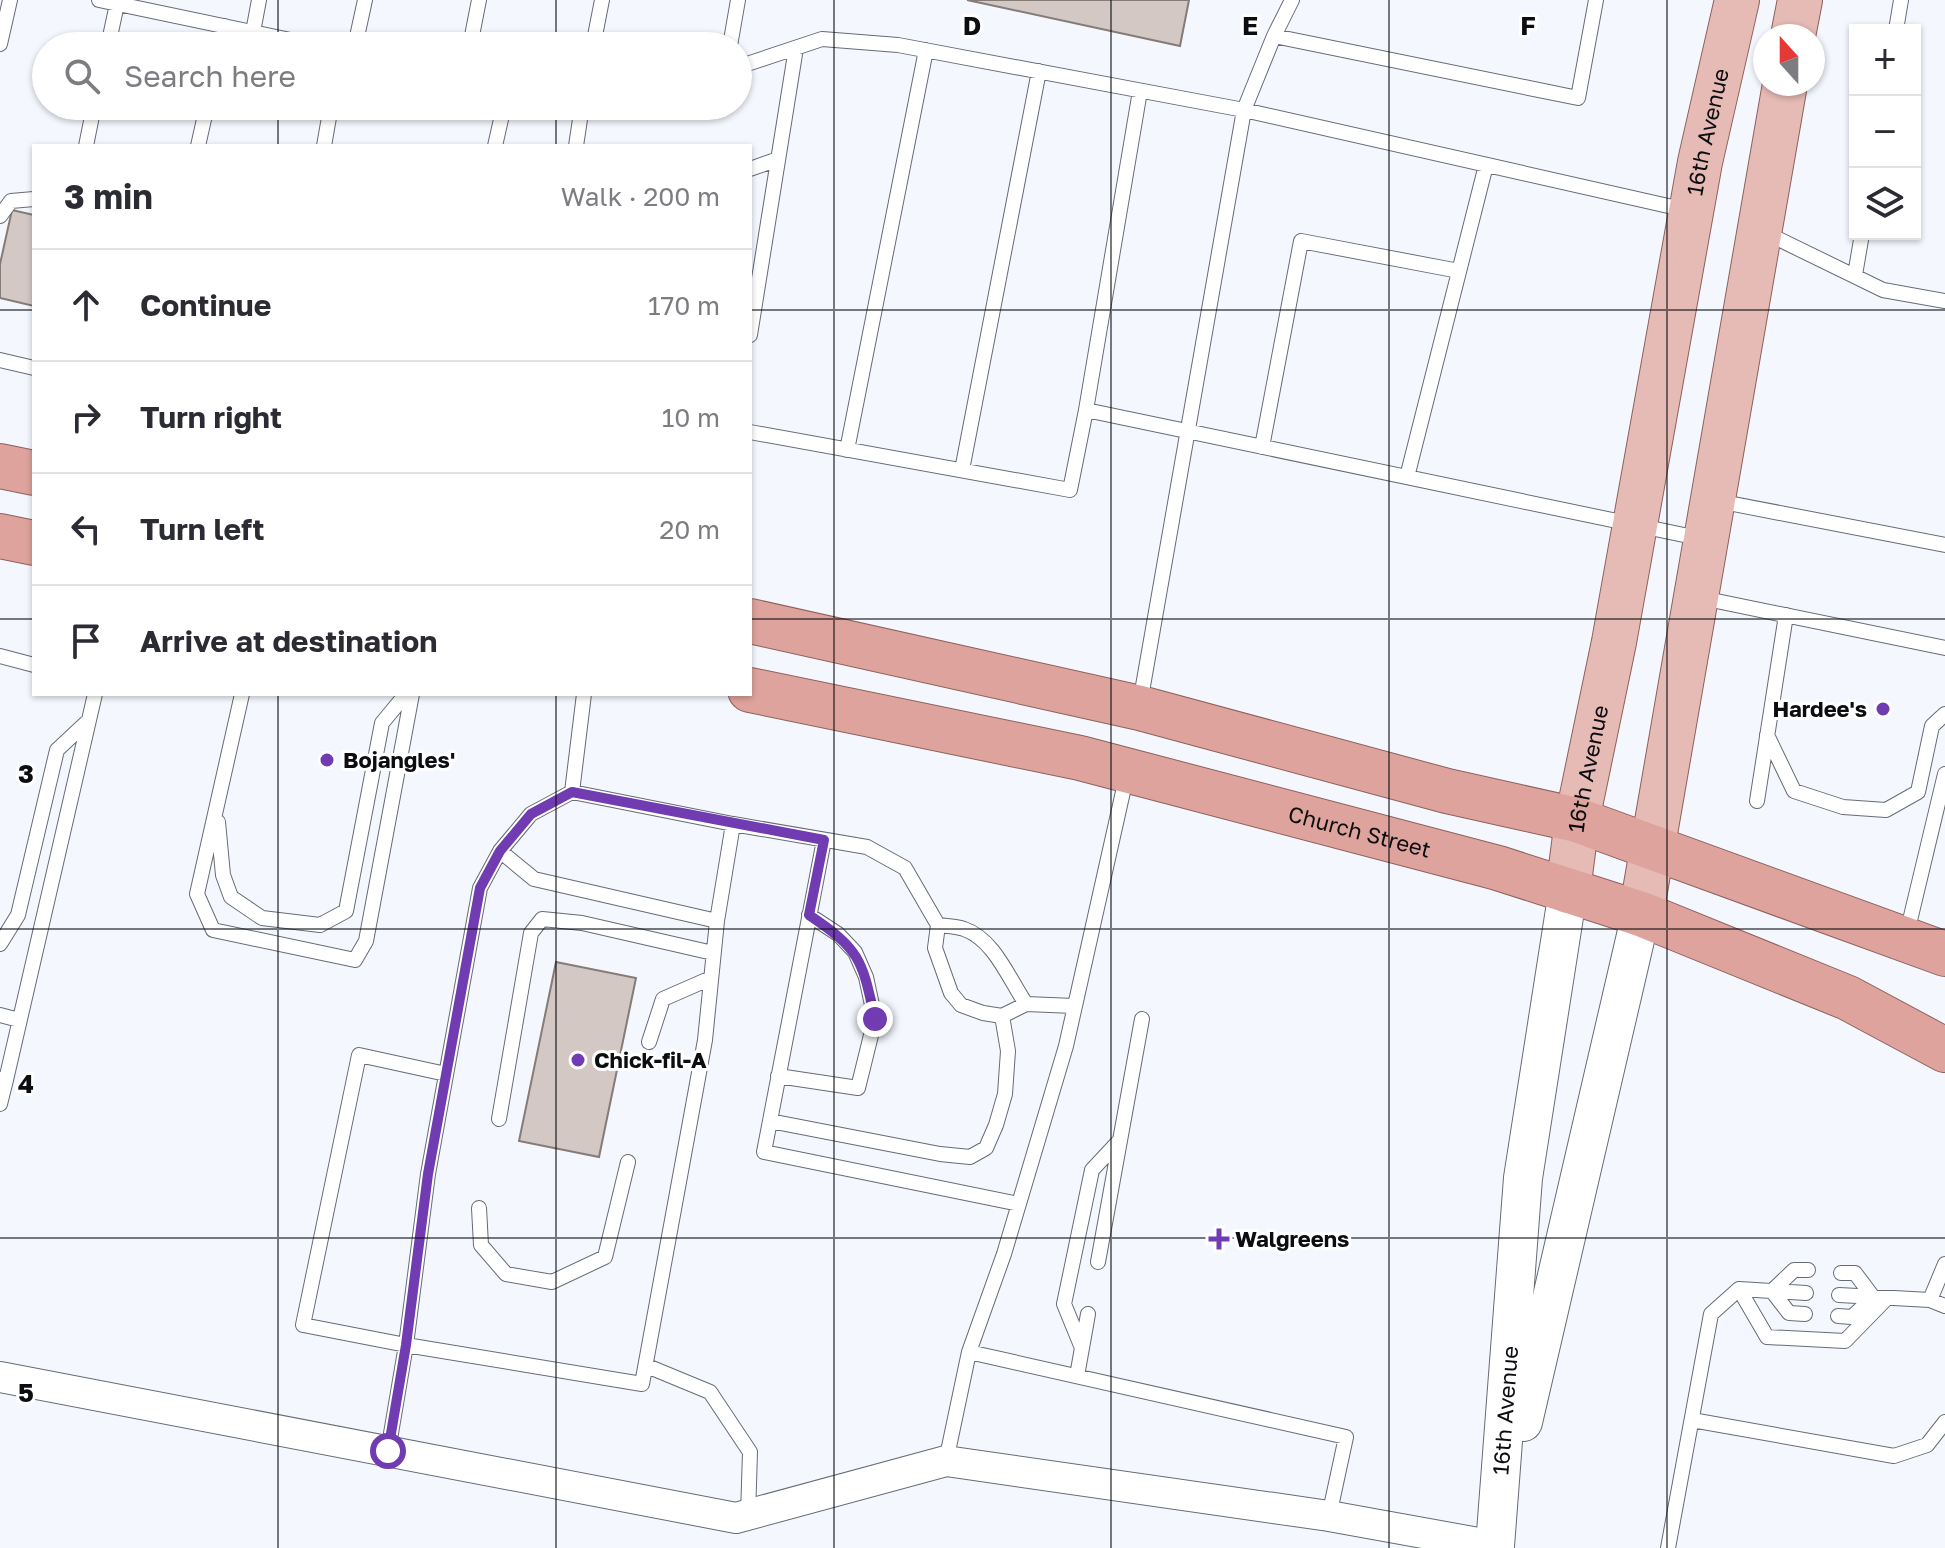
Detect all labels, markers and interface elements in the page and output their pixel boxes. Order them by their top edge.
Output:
text: D [963,10,981,41]
text: E [1242,10,1258,41]
text: F [1520,10,1536,41]
north arrow [1753,24,1825,96]
map controls [1849,24,1921,240]
button: + [1849,24,1921,96]
search box [32,32,752,120]
icon: search [60,54,104,98]
text: Search here [124,58,296,94]
street label: 16th Avenue [1680,66,1734,198]
button: − [1849,96,1921,168]
button: layers [1849,168,1921,240]
text: 3 min [64,176,153,216]
text: Walk · 200 m [561,181,720,212]
icon: ahead [64,283,108,327]
text: Continue [140,287,271,323]
text: 170 m [648,290,720,321]
icon: right [64,395,108,439]
text: Turn right [140,399,282,435]
text: 10 m [662,402,720,433]
icon: left [64,507,108,551]
text: Turn left [140,511,265,547]
text: 20 m [659,514,720,545]
icon: arrive [64,619,108,663]
text: Arrive at destination [140,623,437,659]
place label: Hardee's [1772,695,1867,722]
marker: Hardee's [1874,700,1892,718]
street label: 16th Avenue [1562,702,1614,834]
place label: Bojangles' [343,746,455,773]
marker: Bojangles' [318,751,336,769]
text: 3 [18,758,34,789]
street label: Church Street [1285,799,1434,863]
route end [857,1001,893,1037]
place label: Chick-fil-A [594,1046,707,1073]
marker: Chick-fil-A [569,1051,587,1069]
text: 4 [18,1068,34,1099]
place label: Walgreens [1235,1225,1349,1252]
marker: Walgreens [1210,1230,1228,1248]
street label: 16th Avenue [1486,1345,1523,1476]
text: 5 [18,1377,34,1408]
route start [370,1433,406,1469]

